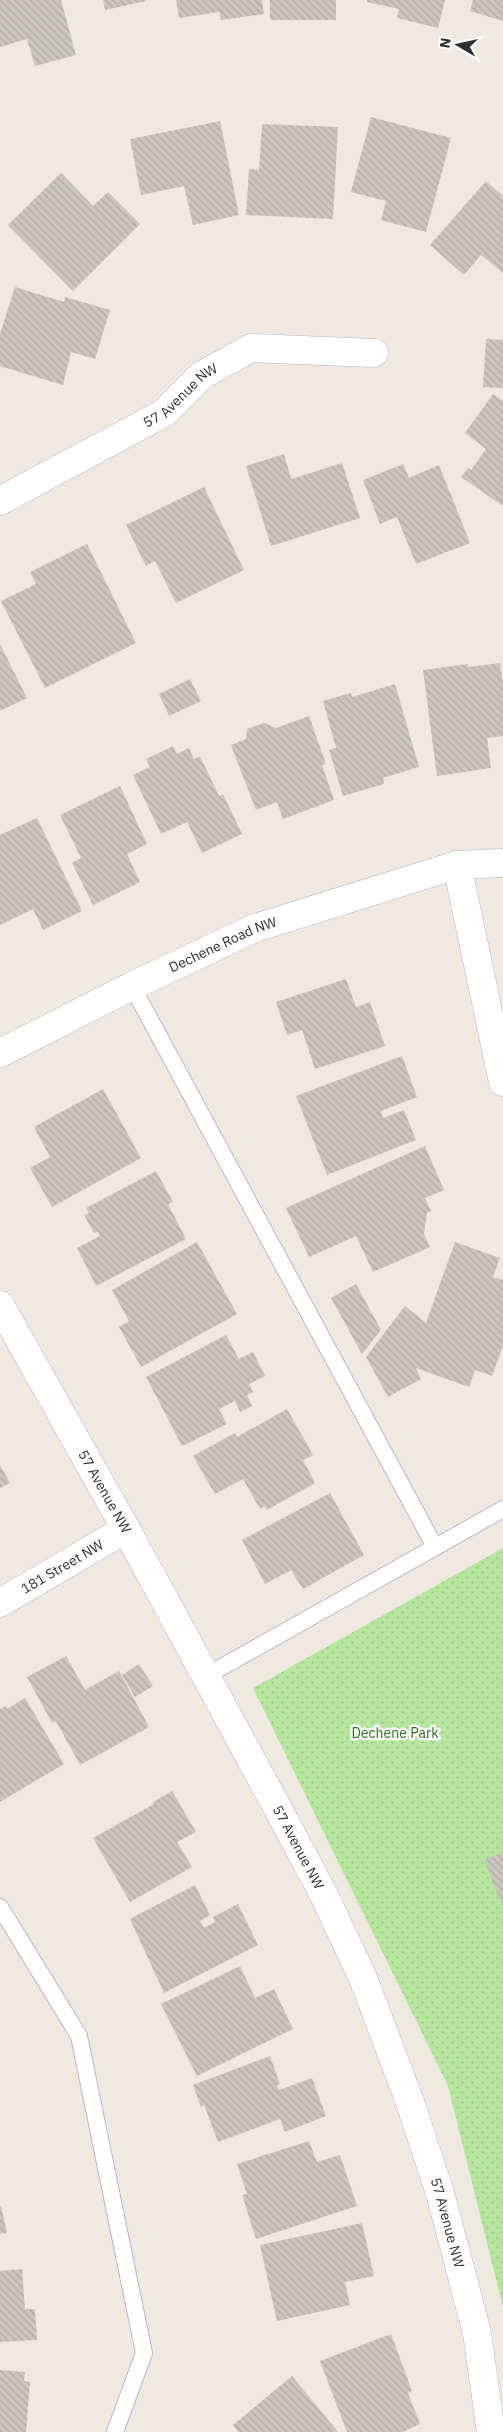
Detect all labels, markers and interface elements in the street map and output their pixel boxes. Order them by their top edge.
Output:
north arrow [433,20,483,70]
text: N [435,37,455,49]
street label: 57 Avenue NW [140,359,221,432]
street label: Dechene Road NW [166,913,279,976]
street label: 57 Avenue NW [74,1447,136,1537]
street label: 181 Street NW [18,1535,107,1598]
park label: Dechene Park [351,1724,439,1742]
street label: 57 Avenue NW [269,1802,329,1893]
street label: 57 Avenue NW [427,2175,469,2270]

